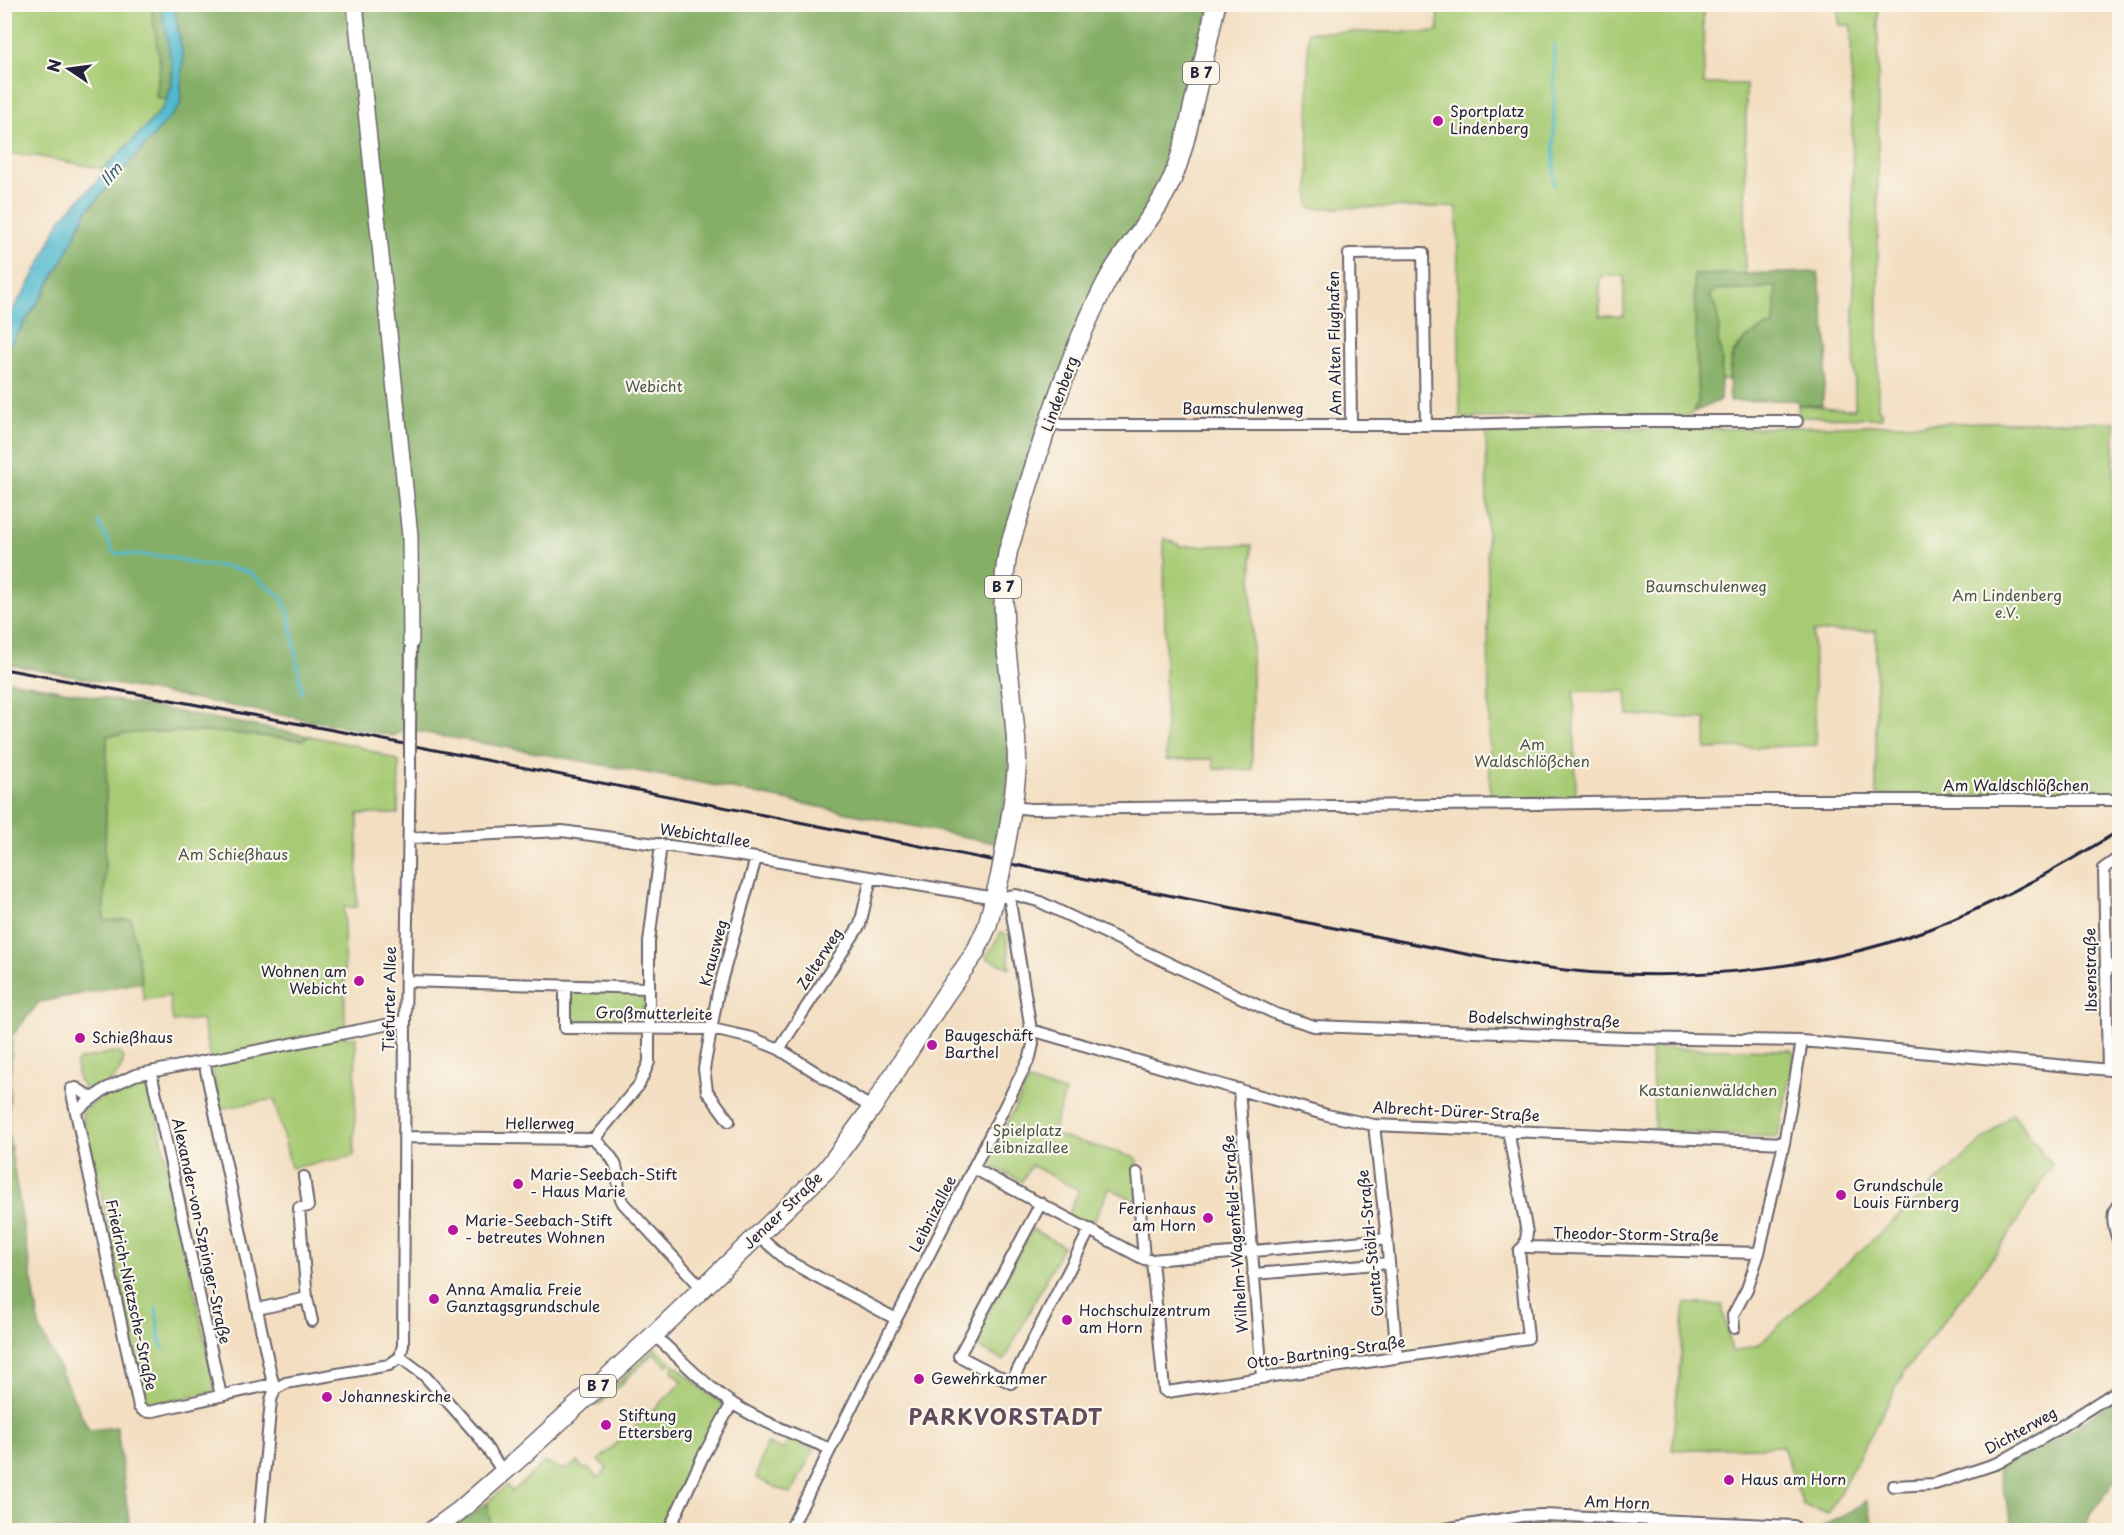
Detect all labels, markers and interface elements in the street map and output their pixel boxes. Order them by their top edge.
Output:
north arrow [39,39,99,99]
text: N [40,57,67,74]
road number: B 7 [1183,62,1219,84]
place label: Sportplatz Lindenberg [1450,99,1529,139]
marker: Sportplatz Lindenberg [1431,114,1445,128]
water label: Ilm [93,156,127,190]
street label: Am Alten Flughafen [1321,271,1346,416]
street label: Lindenberg [1034,353,1083,434]
park label: Webicht [625,374,683,397]
street label: Baumschulenweg [1182,396,1304,419]
park label: Baumschulenweg [1645,574,1767,597]
road number: B 7 [985,576,1021,598]
park label: Am Lindenberg e.V. [1952,583,2062,623]
park label: Am Waldschlößchen [1474,732,1590,772]
street label: Am Waldschlößchen [1943,773,2089,796]
street label: Webichtallee [658,817,752,852]
park label: Am Schießhaus [178,842,288,865]
street label: Krausweg [693,917,733,989]
street label: Zelterweg [790,923,847,994]
street label: Ibsenstraße [2077,928,2102,1012]
street label: Tiefurter Allee [376,946,401,1052]
place label: Wohnen am Webicht [261,959,347,999]
marker: Wohnen am Webicht [352,974,366,988]
street label: Großmutterleite [595,1000,713,1025]
street label: Bodelschwinghstraße [1468,1004,1620,1033]
place label: Baugeschäft Barthel [944,1023,1033,1063]
place label: Schießhaus [92,1025,173,1048]
marker: Schießhaus [73,1031,87,1045]
marker: Baugeschäft Barthel [925,1038,939,1052]
park label: Kastanienwäldchen [1639,1078,1777,1101]
street label: Albrecht-Dürer-Straße [1372,1095,1540,1126]
street label: Hellerweg [505,1111,575,1134]
street label: Alexander-von-Szpinger-Straße [167,1115,238,1346]
park label: Spielplatz Leibnizallee [985,1118,1069,1158]
street label: Wilhelm-Wagenfeld-Straße [1216,1134,1253,1334]
place label: Marie-Seebach-Stift - Haus Marie [530,1162,677,1202]
street label: Jenaer Straße [737,1166,827,1254]
street label: Gunta-Stölzl-Straße [1350,1168,1389,1318]
street label: Leibnizallee [902,1171,961,1256]
place label: Grundschule Louis Fürnberg [1853,1173,1959,1213]
marker: Marie-Seebach-Stift - Haus Marie [511,1177,525,1191]
marker: Grundschule Louis Fürnberg [1834,1188,1848,1202]
place label: Ferienhaus am Horn [1118,1196,1196,1236]
street label: Friedrich-Nietzsche-Straße [101,1197,164,1392]
place label: Marie-Seebach-Stift - betreutes Wohnen [465,1208,612,1248]
marker: Ferienhaus am Horn [1201,1211,1215,1225]
street label: Theodor-Storm-Straße [1553,1221,1719,1246]
marker: Marie-Seebach-Stift - betreutes Wohnen [446,1223,460,1237]
place label: Anna Amalia Freie Ganztagsgrundschule [446,1277,600,1317]
marker: Anna Amalia Freie Ganztagsgrundschule [427,1292,441,1306]
place label: Hochschulzentrum am Horn [1079,1298,1211,1338]
marker: Hochschulzentrum am Horn [1060,1313,1074,1327]
street label: Otto-Bartning-Straße [1245,1329,1407,1374]
place label: Gewehrkammer [931,1366,1047,1389]
marker: Gewehrkammer [912,1372,926,1386]
road number: B 7 [580,1375,616,1397]
place label: Johanneskirche [339,1384,451,1407]
marker: Johanneskirche [320,1390,334,1404]
district label: PARKVORSTADT [908,1400,1104,1432]
street label: Dichterweg [1980,1400,2061,1459]
place label: Stiftung Ettersberg [618,1403,693,1443]
marker: Stiftung Ettersberg [599,1418,613,1432]
place label: Haus am Horn [1741,1467,1846,1490]
marker: Haus am Horn [1722,1473,1736,1487]
street label: Am Horn [1584,1489,1650,1514]

